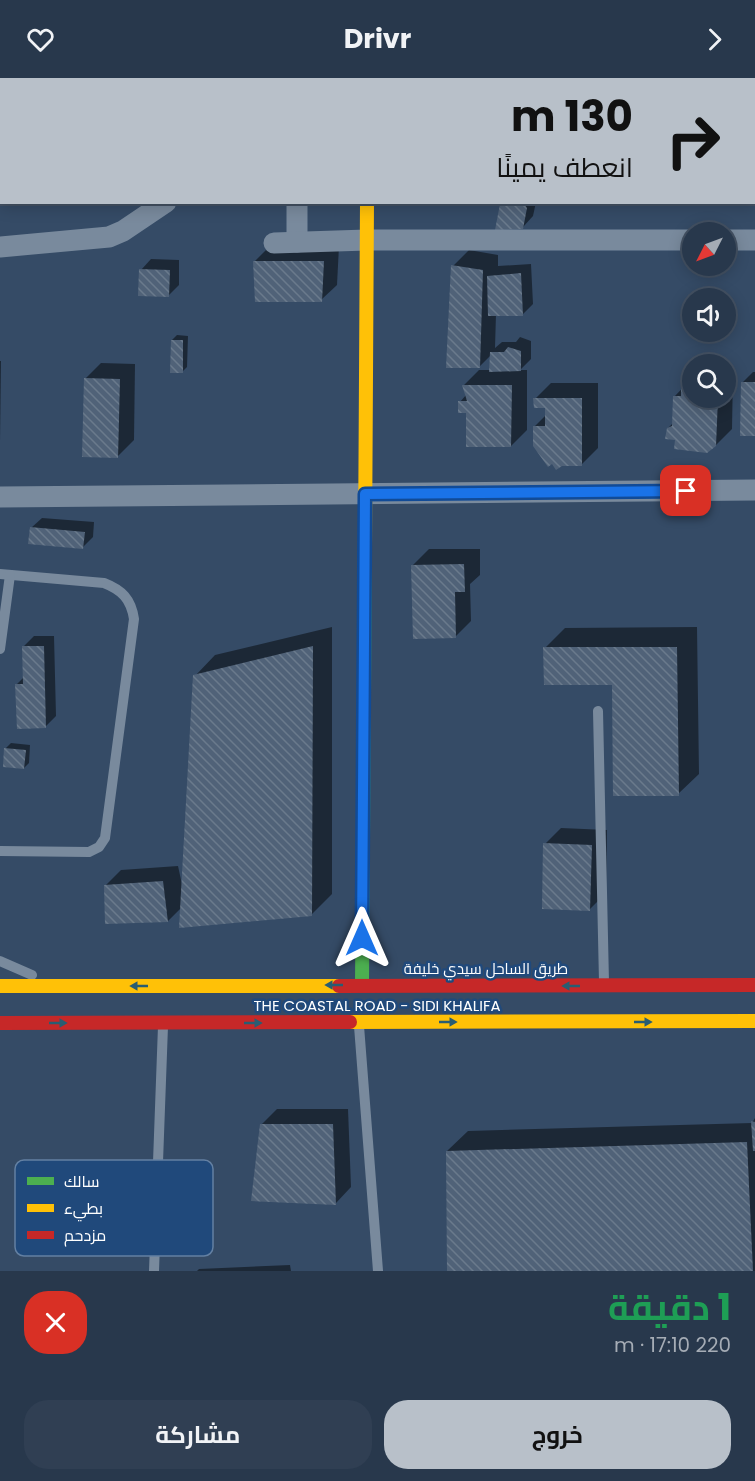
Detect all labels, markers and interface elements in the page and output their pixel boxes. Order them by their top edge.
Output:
text: Drivr [344,20,411,57]
icon: heart [24,23,57,56]
icon: forward [698,23,731,56]
text: 130 m [511,87,633,146]
icon: right [654,102,732,180]
text: انعطف يمينًا [496,149,633,186]
north arrow [682,222,736,276]
map controls [682,222,736,408]
button: sound [682,288,736,342]
button: search [682,354,736,408]
pin [660,465,711,516]
icon: arrive [669,474,702,507]
position arrow [330,906,394,970]
street label: طريق الساحل سيدي خليفة [404,958,568,981]
one-way arrow [324,980,343,990]
one-way arrow [129,981,148,991]
one-way arrow [561,981,580,991]
street label: THE COASTAL ROAD - SIDI KHALIFA [253,995,501,1016]
one-way arrow [439,1017,458,1027]
one-way arrow [634,1017,653,1027]
one-way arrow [49,1018,68,1028]
one-way arrow [244,1018,263,1028]
legend [15,1160,213,1256]
text: سالك [64,1170,99,1193]
text: بطيء [64,1197,103,1222]
text: مزدحم [64,1224,106,1247]
text: 1 دقيقة [608,1282,731,1333]
button: close [24,1291,87,1354]
text: 220 m · 17:10 [614,1331,731,1359]
button: مشاركة [24,1400,372,1469]
button: خروج [384,1400,731,1469]

